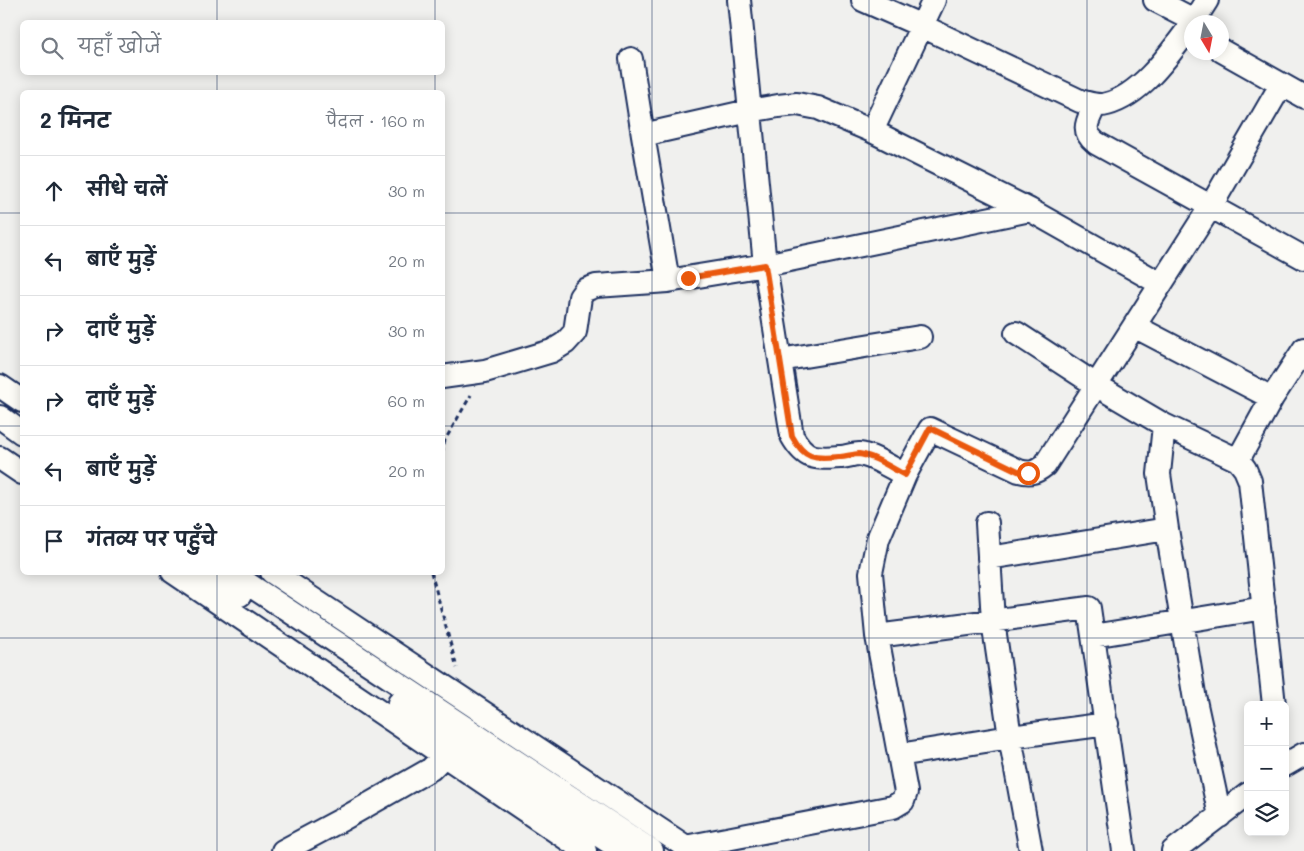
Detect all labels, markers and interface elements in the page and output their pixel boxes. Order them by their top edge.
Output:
north arrow [1184,15,1229,60]
search box [20,20,445,75]
text: यहाँ खोजें [78,33,161,58]
icon: search [38,34,66,62]
text: 2 मिनट [40,106,110,133]
text: पैदल · 160 m [326,110,425,131]
text: सीधे चलें [87,176,167,201]
icon: ahead [40,177,68,205]
text: 30 m [388,180,425,201]
text: बाएँ मुड़ें [87,246,156,271]
icon: left [40,247,68,275]
text: 20 m [388,250,425,271]
route end [677,267,700,290]
text: दाएँ मुड़ें [87,316,155,341]
icon: right [40,317,68,345]
text: 30 m [388,320,425,341]
text: दाएँ मुड़ें [87,386,155,411]
icon: right [40,387,68,415]
text: 60 m [388,390,425,411]
text: बाएँ मुड़ें [87,456,156,481]
icon: left [40,457,68,485]
text: 20 m [388,460,425,481]
route start [1017,462,1040,485]
text: गंतव्य पर पहुँचे [87,526,216,551]
icon: arrive [40,527,68,555]
map controls [1244,701,1289,836]
button: + [1244,701,1289,746]
button: − [1244,746,1289,791]
button: layers [1244,791,1289,836]

